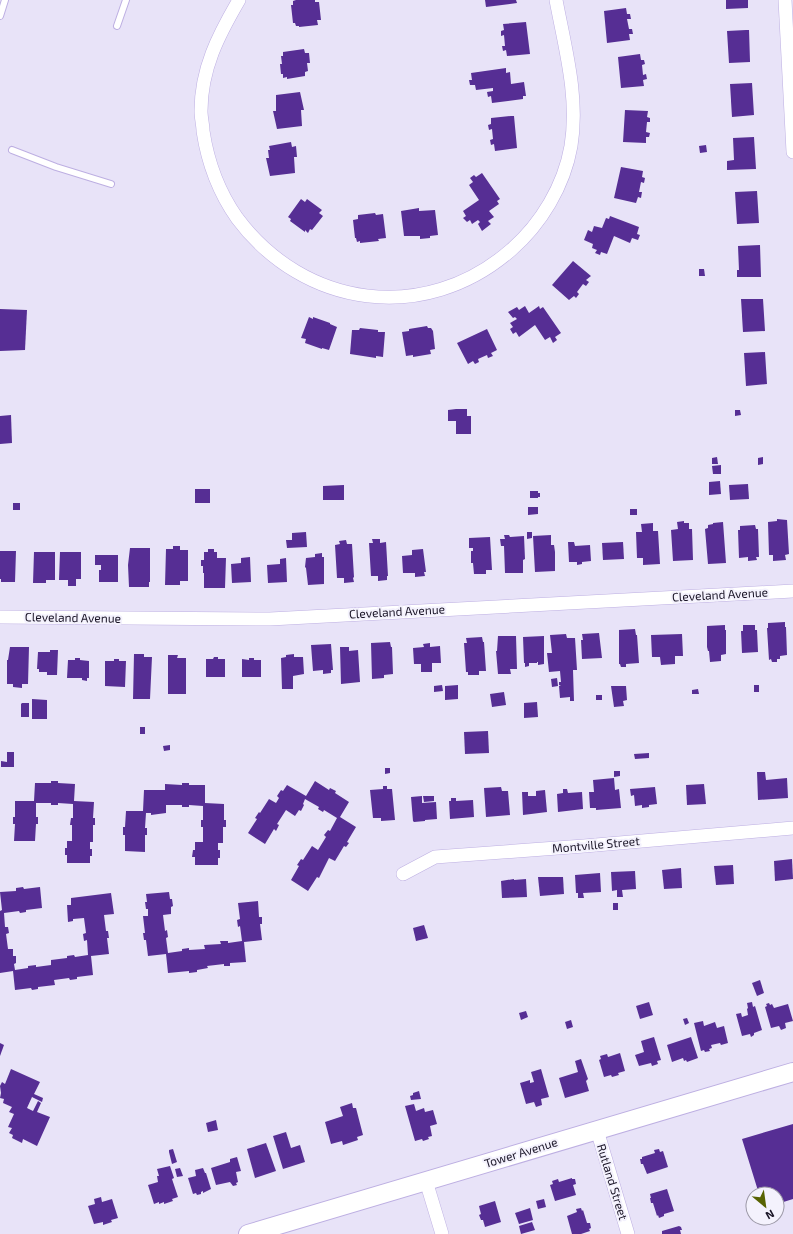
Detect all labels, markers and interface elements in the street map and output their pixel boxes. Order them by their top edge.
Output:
street label: Cleveland Avenue [672,584,768,604]
street label: Cleveland Avenue [349,601,445,621]
street label: Cleveland Avenue [25,609,121,625]
street label: Montville Street [552,833,641,855]
street label: Tower Avenue [482,1134,559,1170]
street label: Rutland Street [595,1142,631,1222]
north arrow [745,1186,785,1226]
text: N [763,1208,777,1223]

